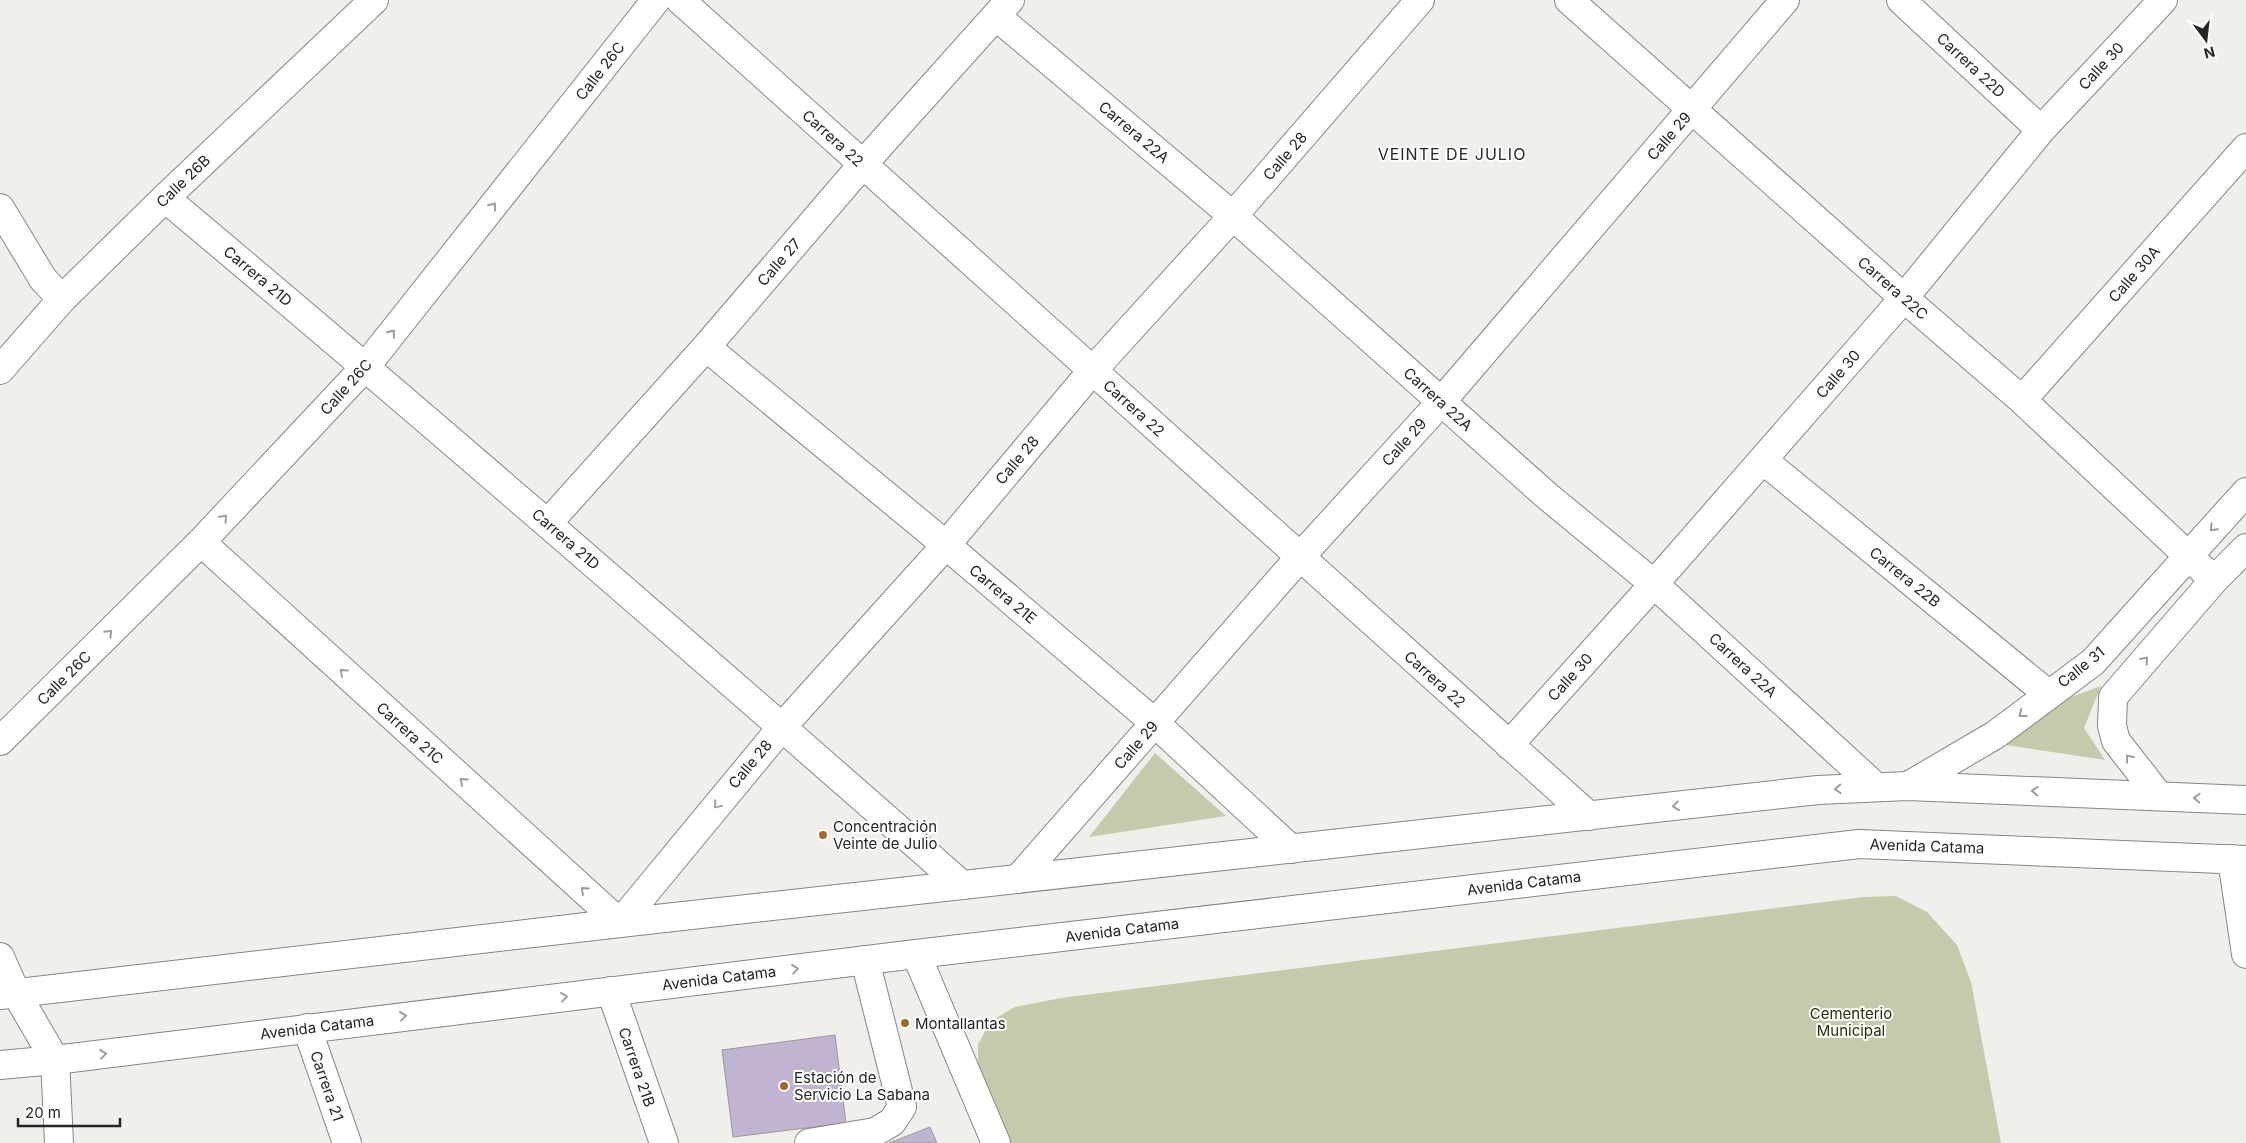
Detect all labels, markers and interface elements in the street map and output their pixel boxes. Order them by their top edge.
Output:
north arrow [2181,15,2231,65]
street label: Carrera 22D [1933,28,2009,102]
street label: Calle 26C [571,38,629,104]
street label: Calle 30 [2074,38,2128,94]
text: N [2202,43,2217,63]
street label: Carrera 22A [1095,97,1173,167]
street label: Carrera 22 [798,106,868,170]
street label: Calle 29 [1643,108,1695,164]
street label: Calle 28 [1259,128,1311,184]
district label: VEINTE DE JULIO [1378,144,1526,164]
street label: Calle 26B [152,151,214,211]
one-way arrow [487,202,496,212]
street label: Calle 27 [753,234,805,290]
street label: Carrera 21D [220,242,296,310]
street label: Calle 30A [2104,242,2164,306]
street label: Carrera 22C [1854,252,1932,324]
one-way arrow [387,330,395,339]
street label: Calle 30 [1812,346,1864,402]
street label: Calle 26C [316,355,376,419]
street label: Carrera 22A [1400,363,1476,435]
street label: Carrera 22 [1099,376,1169,440]
street label: Calle 29 [1378,414,1430,470]
street label: Calle 28 [991,432,1043,488]
street label: Carrera 21D [528,504,604,574]
one-way arrow [218,515,227,524]
one-way arrow [2210,522,2219,531]
street label: Carrera 22B [1866,543,1944,611]
street label: Carrera 21E [965,560,1041,628]
street label: Carrera 22A [1705,629,1781,701]
one-way arrow [104,630,113,639]
street label: Calle 31 [2054,642,2108,692]
street label: Calle 26C [33,647,95,709]
street label: Carrera 22 [1400,647,1470,711]
street label: Calle 30 [1543,649,1597,705]
one-way arrow [2139,657,2147,666]
one-way arrow [340,668,349,677]
street label: Carrera 21C [372,698,448,768]
one-way arrow [2019,708,2028,716]
street label: Calle 29 [1110,717,1162,773]
street label: Calle 28 [724,736,776,792]
one-way arrow [2126,755,2134,764]
one-way arrow [460,778,469,787]
one-way arrow [1833,784,1841,794]
one-way arrow [2031,786,2038,796]
one-way arrow [2193,792,2201,803]
one-way arrow [713,799,722,808]
one-way arrow [1672,800,1680,811]
place label: Concentración Veinte de Julio [833,817,937,853]
marker: Concentración Veinte de Julio [817,829,829,841]
street label: Avenida Catama [1869,835,1985,857]
street label: Avenida Catama [1466,867,1582,899]
one-way arrow [580,887,589,896]
street label: Avenida Catama [1064,914,1180,946]
street label: Avenida Catama [661,962,777,994]
one-way arrow [792,964,800,975]
one-way arrow [561,992,569,1003]
park label: Cementerio Municipal [1810,1004,1892,1040]
street label: Avenida Catama [259,1011,375,1043]
one-way arrow [399,1011,407,1022]
place label: Montallantas [915,1014,1006,1033]
marker: Montallantas [899,1017,911,1029]
street label: Carrera 21B [615,1025,659,1109]
street label: Carrera 21 [306,1048,348,1124]
one-way arrow [99,1049,107,1060]
place label: Estación de Servicio La Sabana [794,1068,930,1104]
marker: Estación de Servicio La Sabana [778,1080,790,1092]
scale bar [18,1096,120,1128]
text: 20 m [25,1103,61,1122]

